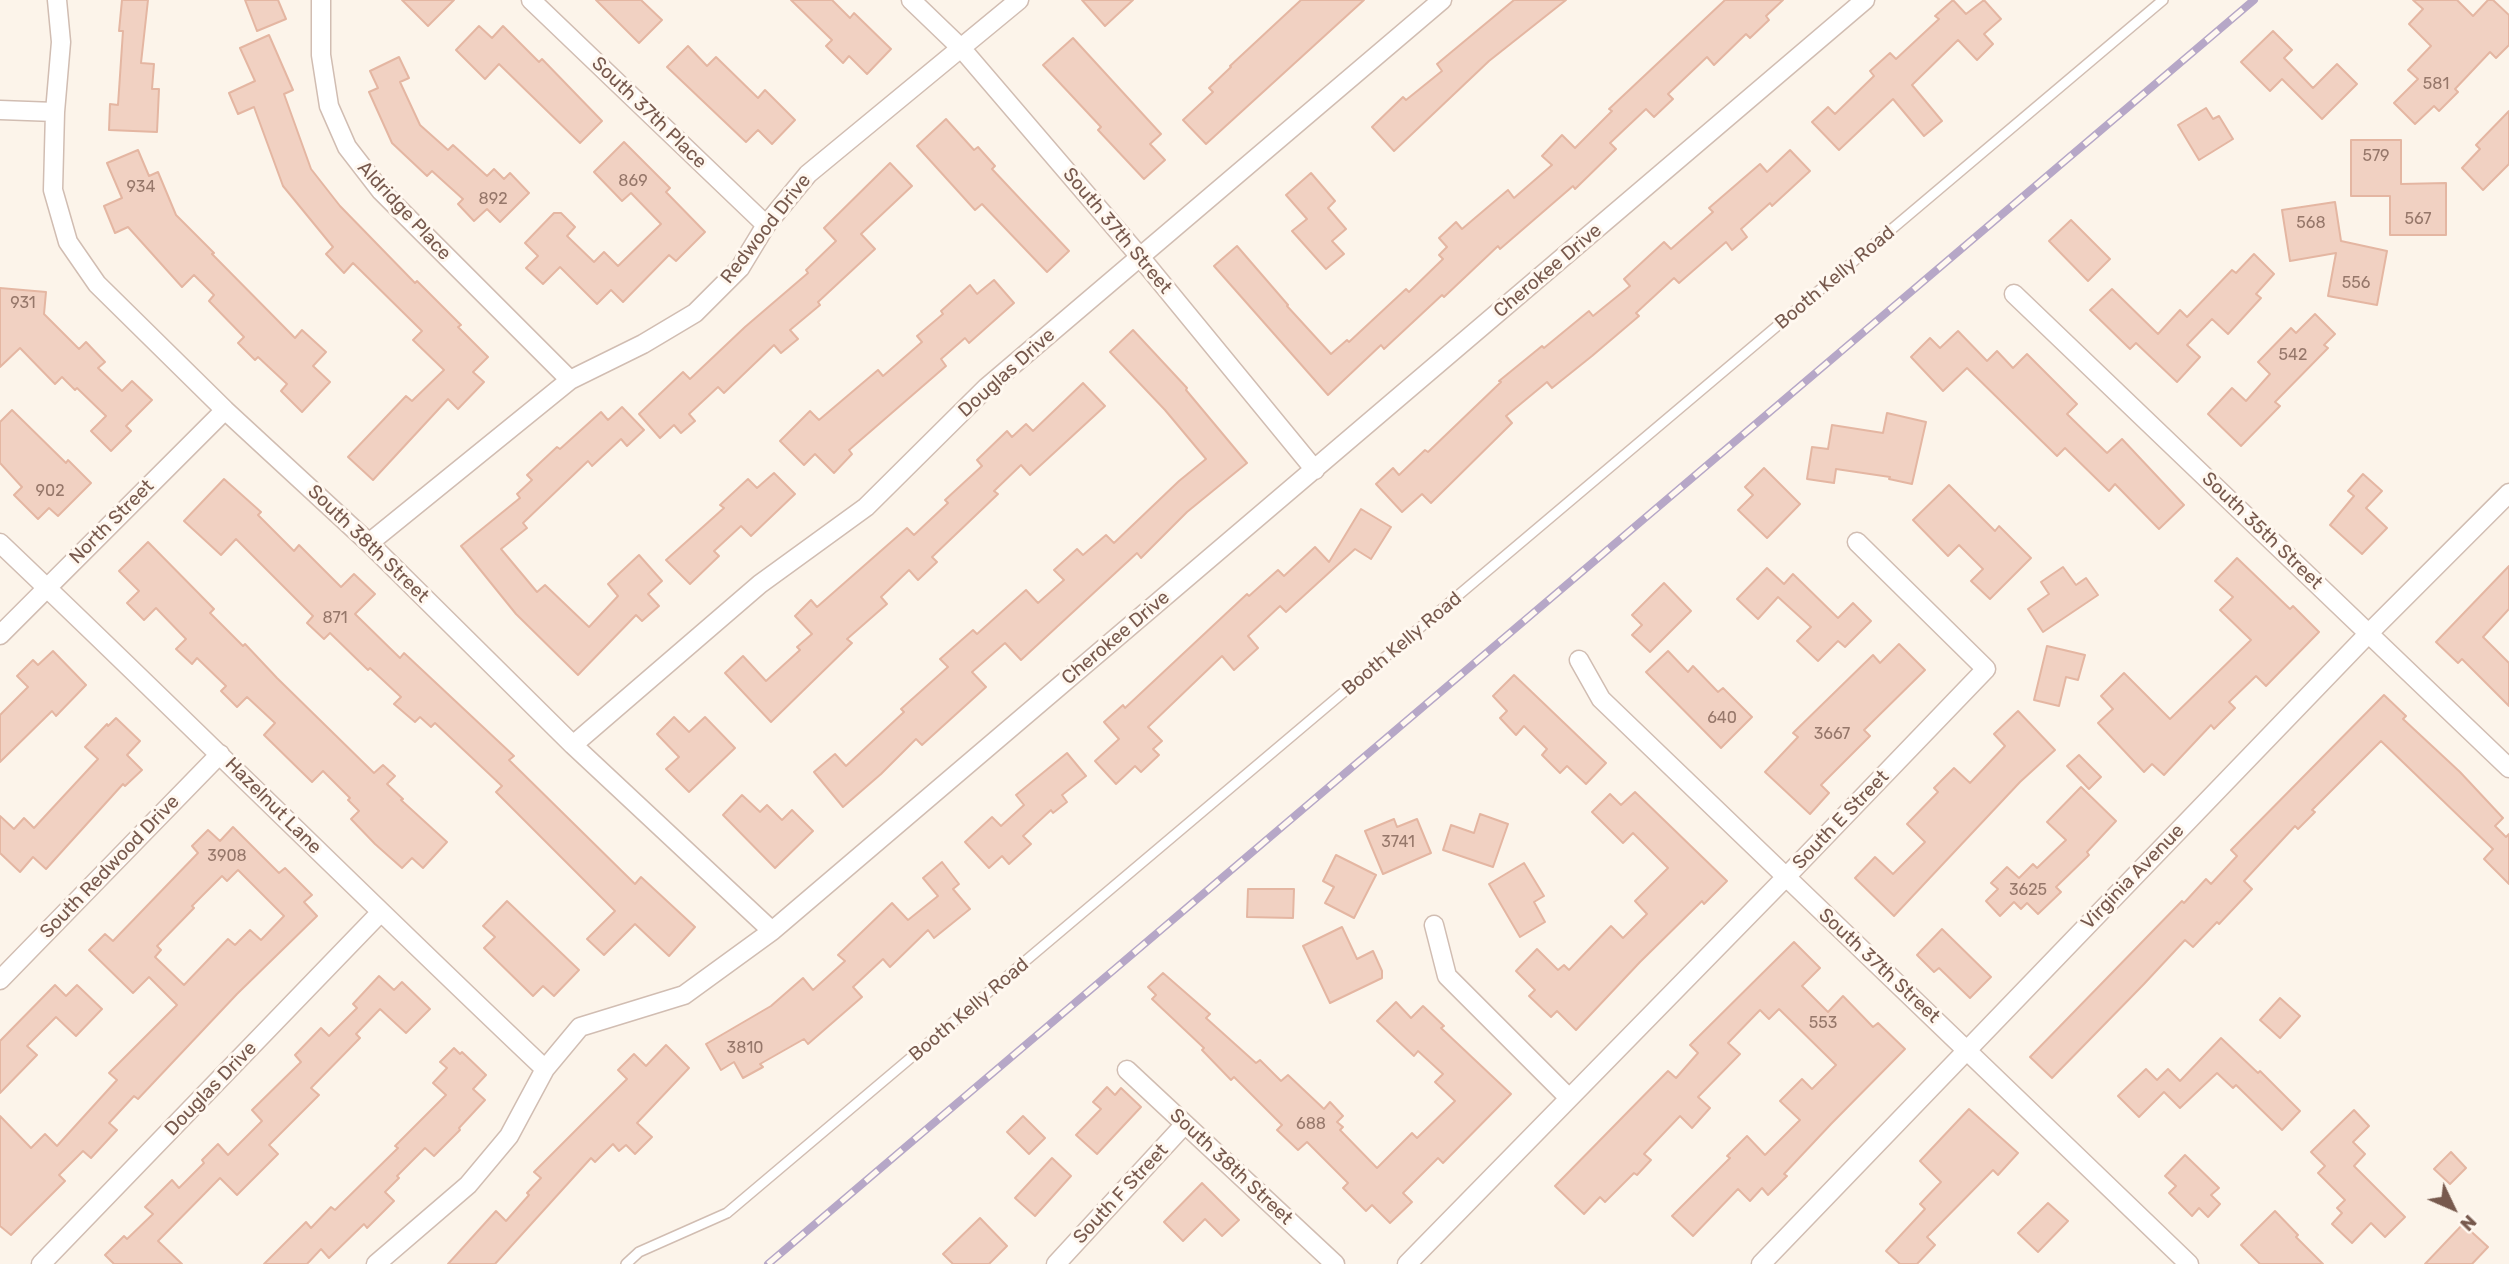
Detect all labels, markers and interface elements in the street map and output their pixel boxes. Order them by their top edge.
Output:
street label: South 37th Place [587,52,711,174]
house number: 581 [2423,74,2449,94]
house number: 579 [2362,146,2390,166]
street label: Aldridge Place [352,157,456,265]
street label: South 37th Street [1058,163,1176,299]
street label: Redwood Drive [716,170,816,288]
house number: 869 [618,171,648,191]
house number: 934 [127,177,155,197]
house number: 892 [478,189,508,209]
house number: 567 [2405,209,2431,229]
house number: 568 [2296,213,2326,233]
street label: Cherokee Drive [1489,219,1607,323]
street label: Booth Kelly Road [1771,221,1899,335]
house number: 556 [2342,273,2370,293]
house number: 931 [10,293,36,313]
street label: Douglas Drive [954,324,1060,422]
house number: 542 [2279,345,2307,365]
street label: South 35th Street [2197,468,2327,594]
street label: North Street [65,475,159,569]
street label: South 38th Street [303,480,433,608]
house number: 902 [35,481,65,501]
street label: Cherokee Drive [1057,586,1175,690]
street label: Booth Kelly Road [1338,587,1466,701]
house number: 871 [322,608,348,628]
house number: 640 [1707,708,1737,728]
house number: 3667 [1814,724,1850,744]
street label: Hazelnut Lane [220,753,326,859]
street label: South E Street [1788,766,1894,874]
street label: South Redwood Drive [36,791,184,943]
street label: Virginia Avenue [2077,820,2189,934]
house number: 3741 [1381,832,1415,852]
house number: 3908 [207,846,247,866]
house number: 3625 [2009,880,2047,900]
street label: South 37th Street [1814,904,1944,1028]
street label: Booth Kelly Road [905,953,1033,1067]
house number: 553 [1809,1013,1837,1033]
street label: Douglas Drive [160,1037,262,1141]
house number: 3810 [727,1038,763,1058]
street label: South 38th Street [1165,1104,1297,1230]
house number: 688 [1296,1114,1326,1134]
street label: South F Street [1069,1139,1173,1249]
north arrow [2418,1173,2488,1243]
text: N [2455,1210,2481,1236]

